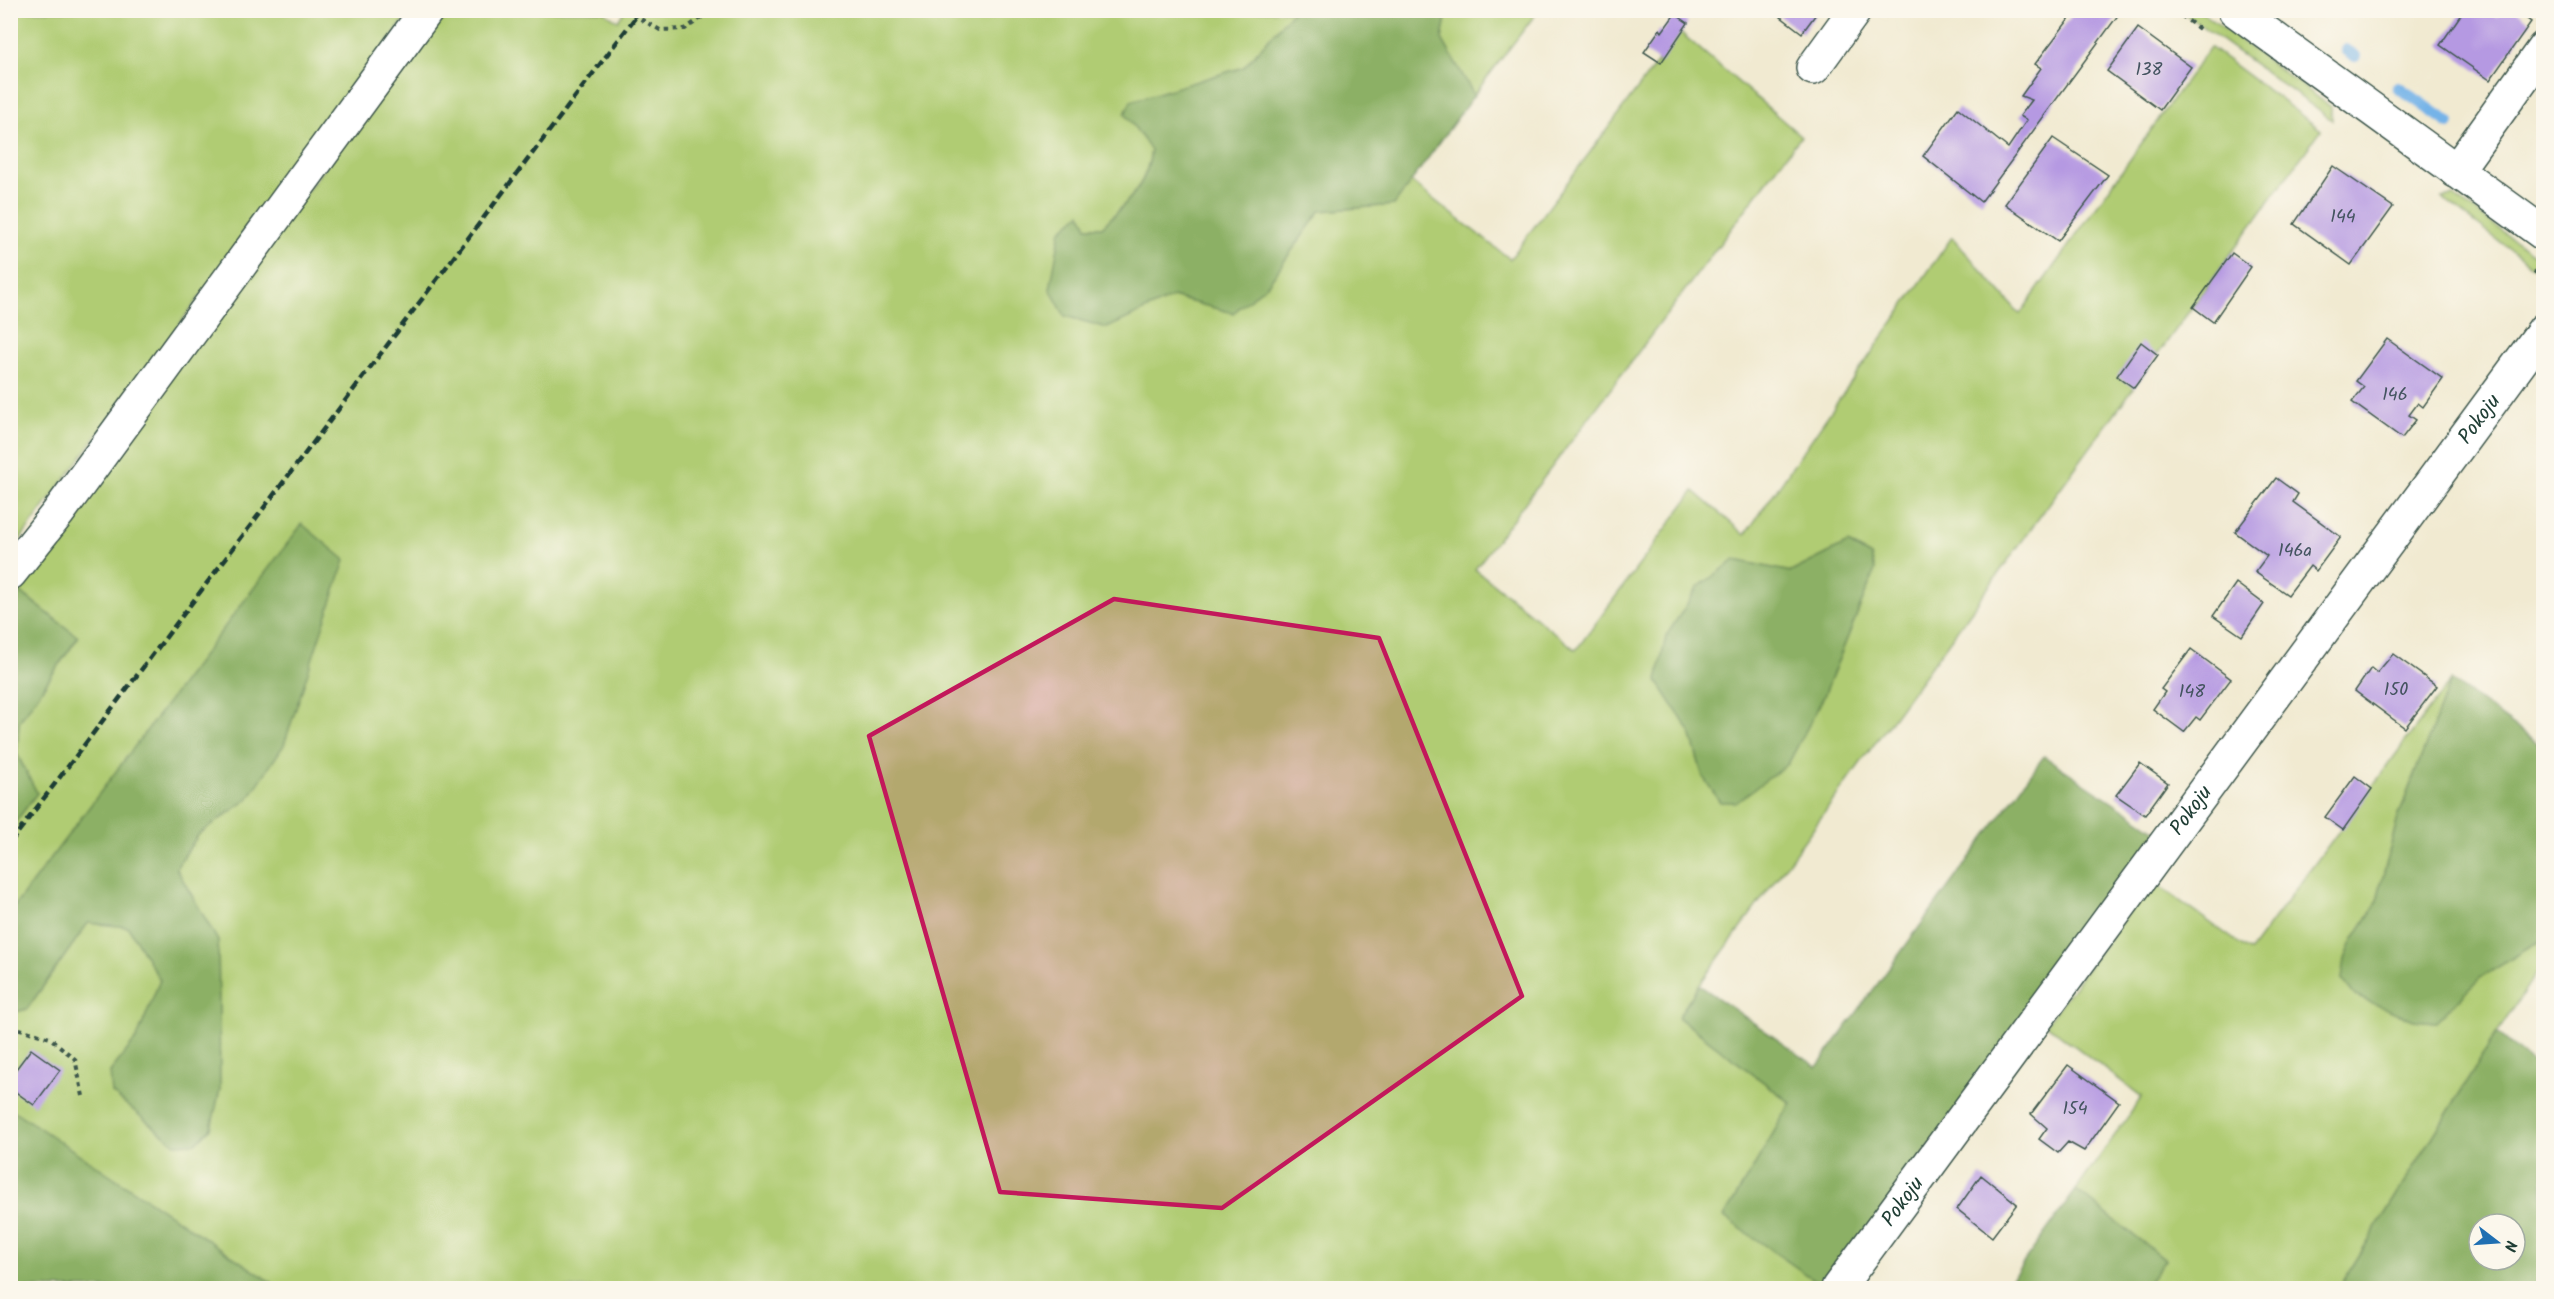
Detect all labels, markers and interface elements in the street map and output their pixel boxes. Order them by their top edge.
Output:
house number: 138 [2136,56,2163,85]
house number: 144 [2330,203,2356,232]
house number: 146 [2382,381,2408,410]
street label: Pokoju [2450,387,2510,452]
house number: 146a [2278,537,2312,566]
house number: 150 [2384,676,2408,705]
house number: 148 [2179,678,2205,707]
street label: Pokoju [2162,778,2221,843]
house number: 154 [2062,1095,2088,1124]
street label: Pokoju [1873,1170,1933,1234]
north arrow [2467,1212,2527,1272]
text: N [2496,1237,2523,1254]

